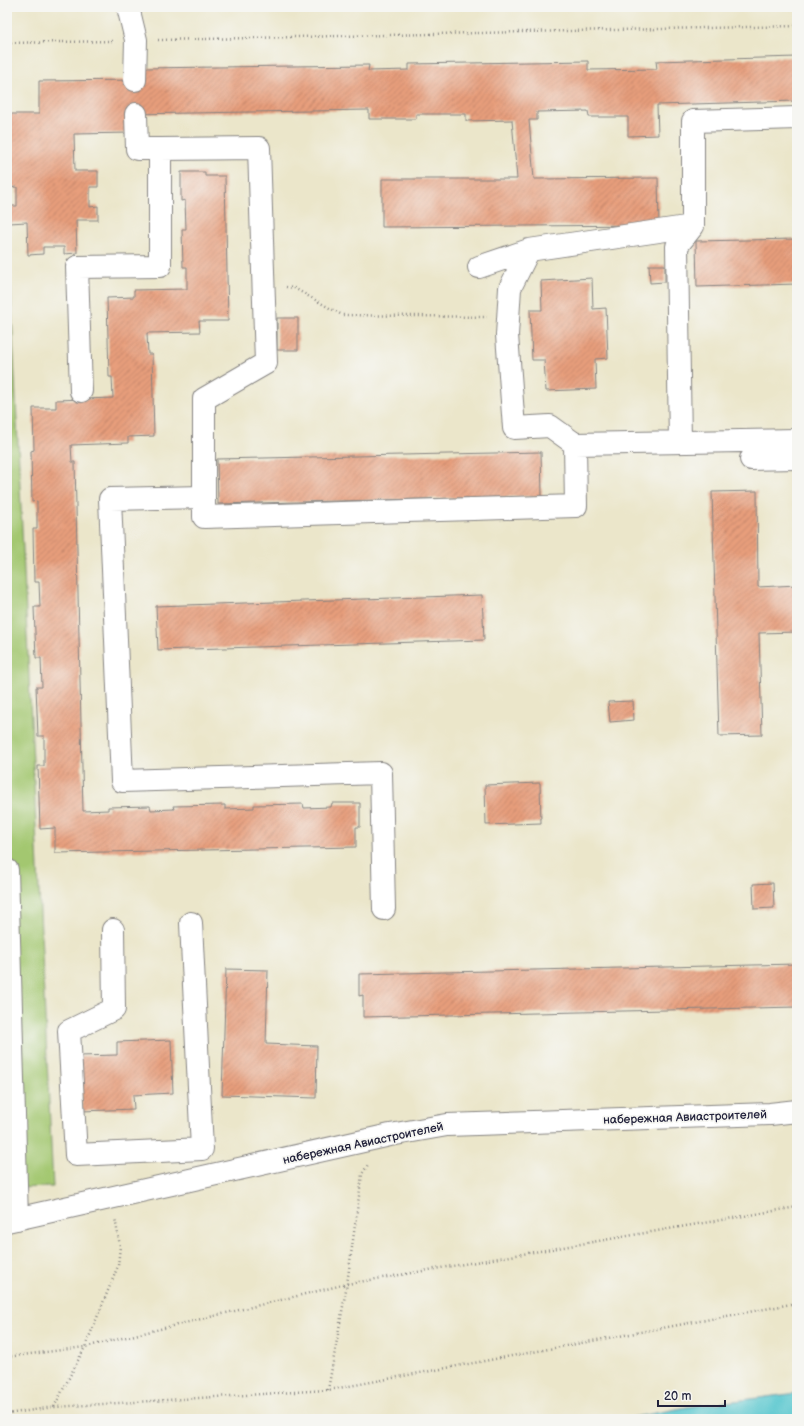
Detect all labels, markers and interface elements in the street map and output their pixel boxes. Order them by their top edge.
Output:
street label: набережная Авиастроителей [603,1107,767,1128]
street label: набережная Авиастроителей [281,1119,445,1168]
scale bar [658,1382,725,1408]
text: 20 m [664,1389,691,1404]

